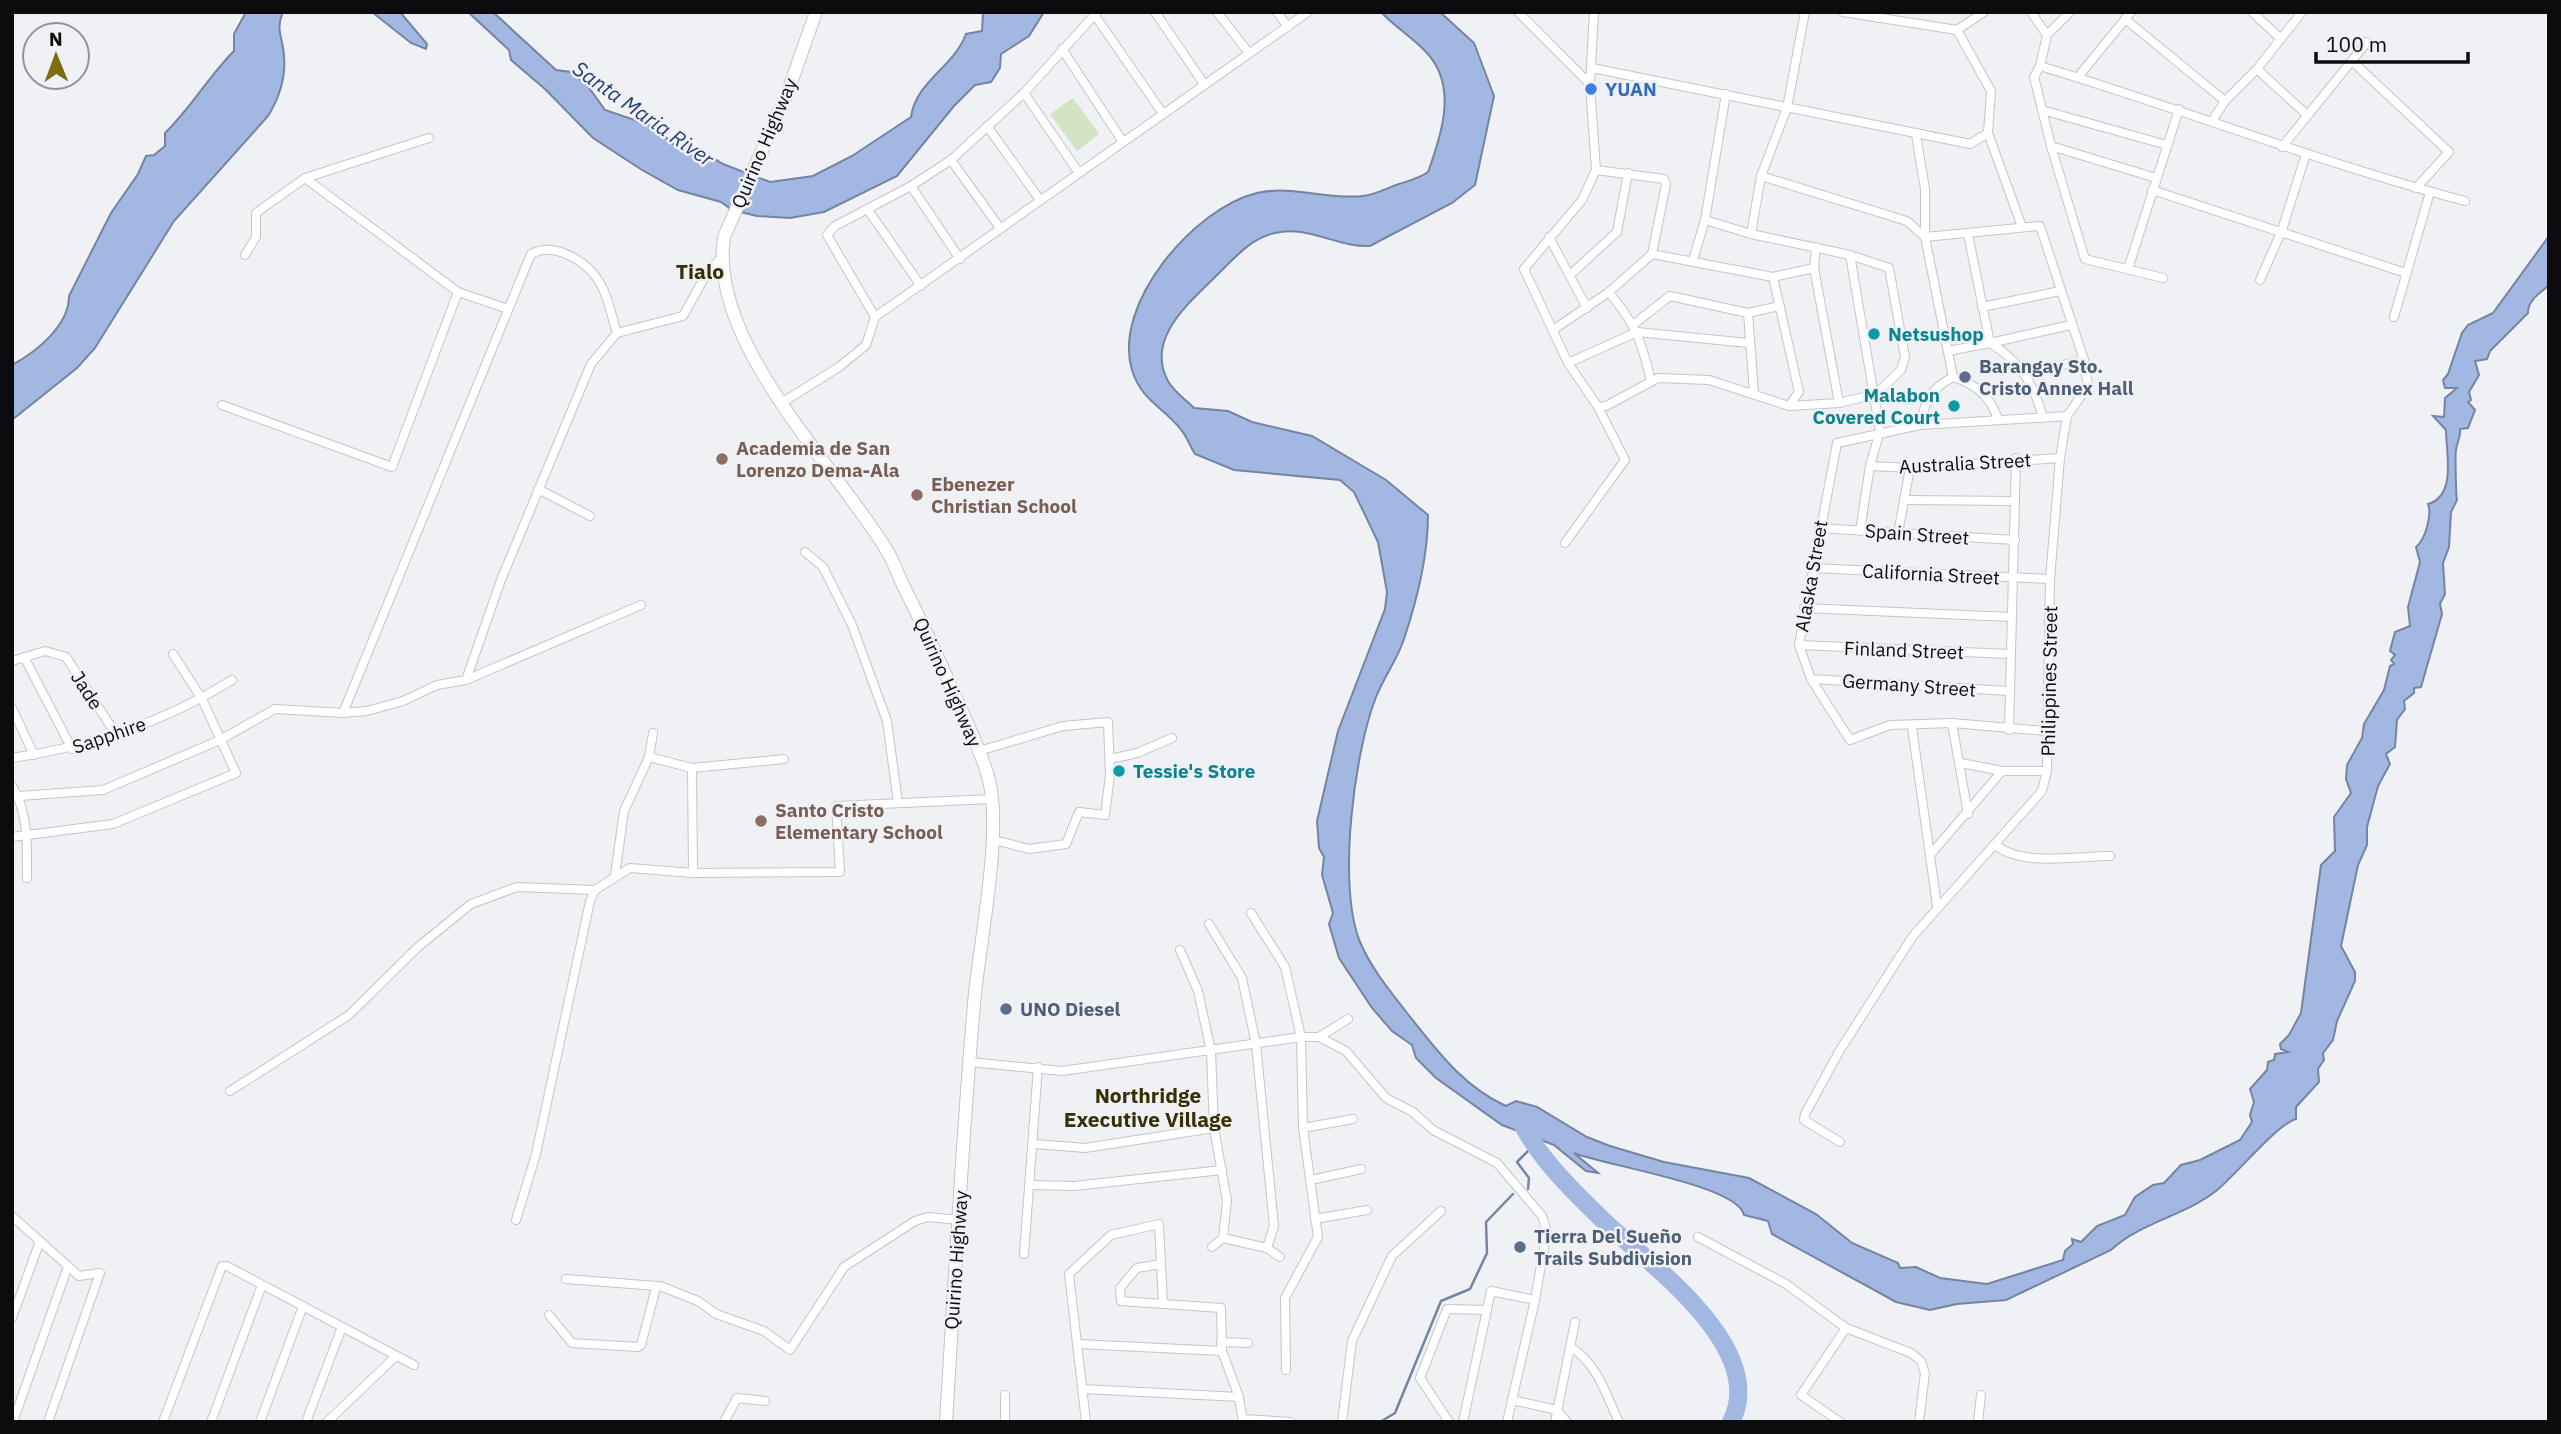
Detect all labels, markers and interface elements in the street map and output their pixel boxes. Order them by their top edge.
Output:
north arrow [21,21,91,91]
scale bar [2316,21,2468,65]
text: N [49,27,63,51]
text: 100 m [2326,30,2387,58]
water label: Santa Maria River [567,54,721,173]
street label: Quirino Highway [726,74,803,212]
place label: YUAN [1605,77,1657,101]
marker: YUAN [1583,81,1599,97]
district label: Tialo [676,257,724,285]
place label: Netsushop [1888,322,1984,346]
marker: Netsushop [1866,326,1882,342]
place label: Barangay Sto. Cristo Annex Hall [1979,354,2134,400]
marker: Barangay Sto. Cristo Annex Hall [1957,369,1973,385]
place label: Malabon Covered Court [1813,383,1940,429]
marker: Malabon Covered Court [1946,398,1962,414]
place label: Academia de San Lorenzo Dema-Ala [736,436,900,482]
street label: Australia Street [1898,448,2032,478]
marker: Academia de San Lorenzo Dema-Ala [714,451,730,467]
place label: Ebenezer Christian School [931,472,1077,518]
marker: Ebenezer Christian School [909,487,925,503]
street label: Alaska Street [1789,518,1833,634]
street label: Spain Street [1864,518,1970,550]
street label: California Street [1862,558,2000,590]
street label: Philippines Street [2036,605,2062,757]
street label: Quirino Highway [909,613,988,751]
street label: Finland Street [1844,636,1964,664]
street label: Jade [66,666,108,714]
street label: Germany Street [1841,668,1977,702]
street label: Sapphire [69,711,149,759]
place label: Tessie's Store [1133,759,1255,783]
marker: Tessie's Store [1111,763,1127,779]
place label: Santo Cristo Elementary School [775,798,943,844]
marker: Santo Cristo Elementary School [753,813,769,829]
place label: UNO Diesel [1020,997,1121,1021]
marker: UNO Diesel [998,1001,1014,1017]
district label: Northridge Executive Village [1064,1081,1233,1133]
street label: Quirino Highway [939,1189,973,1330]
place label: Tierra Del Sueño Trails Subdivision [1534,1224,1692,1270]
marker: Tierra Del Sueño Trails Subdivision [1512,1239,1528,1255]

